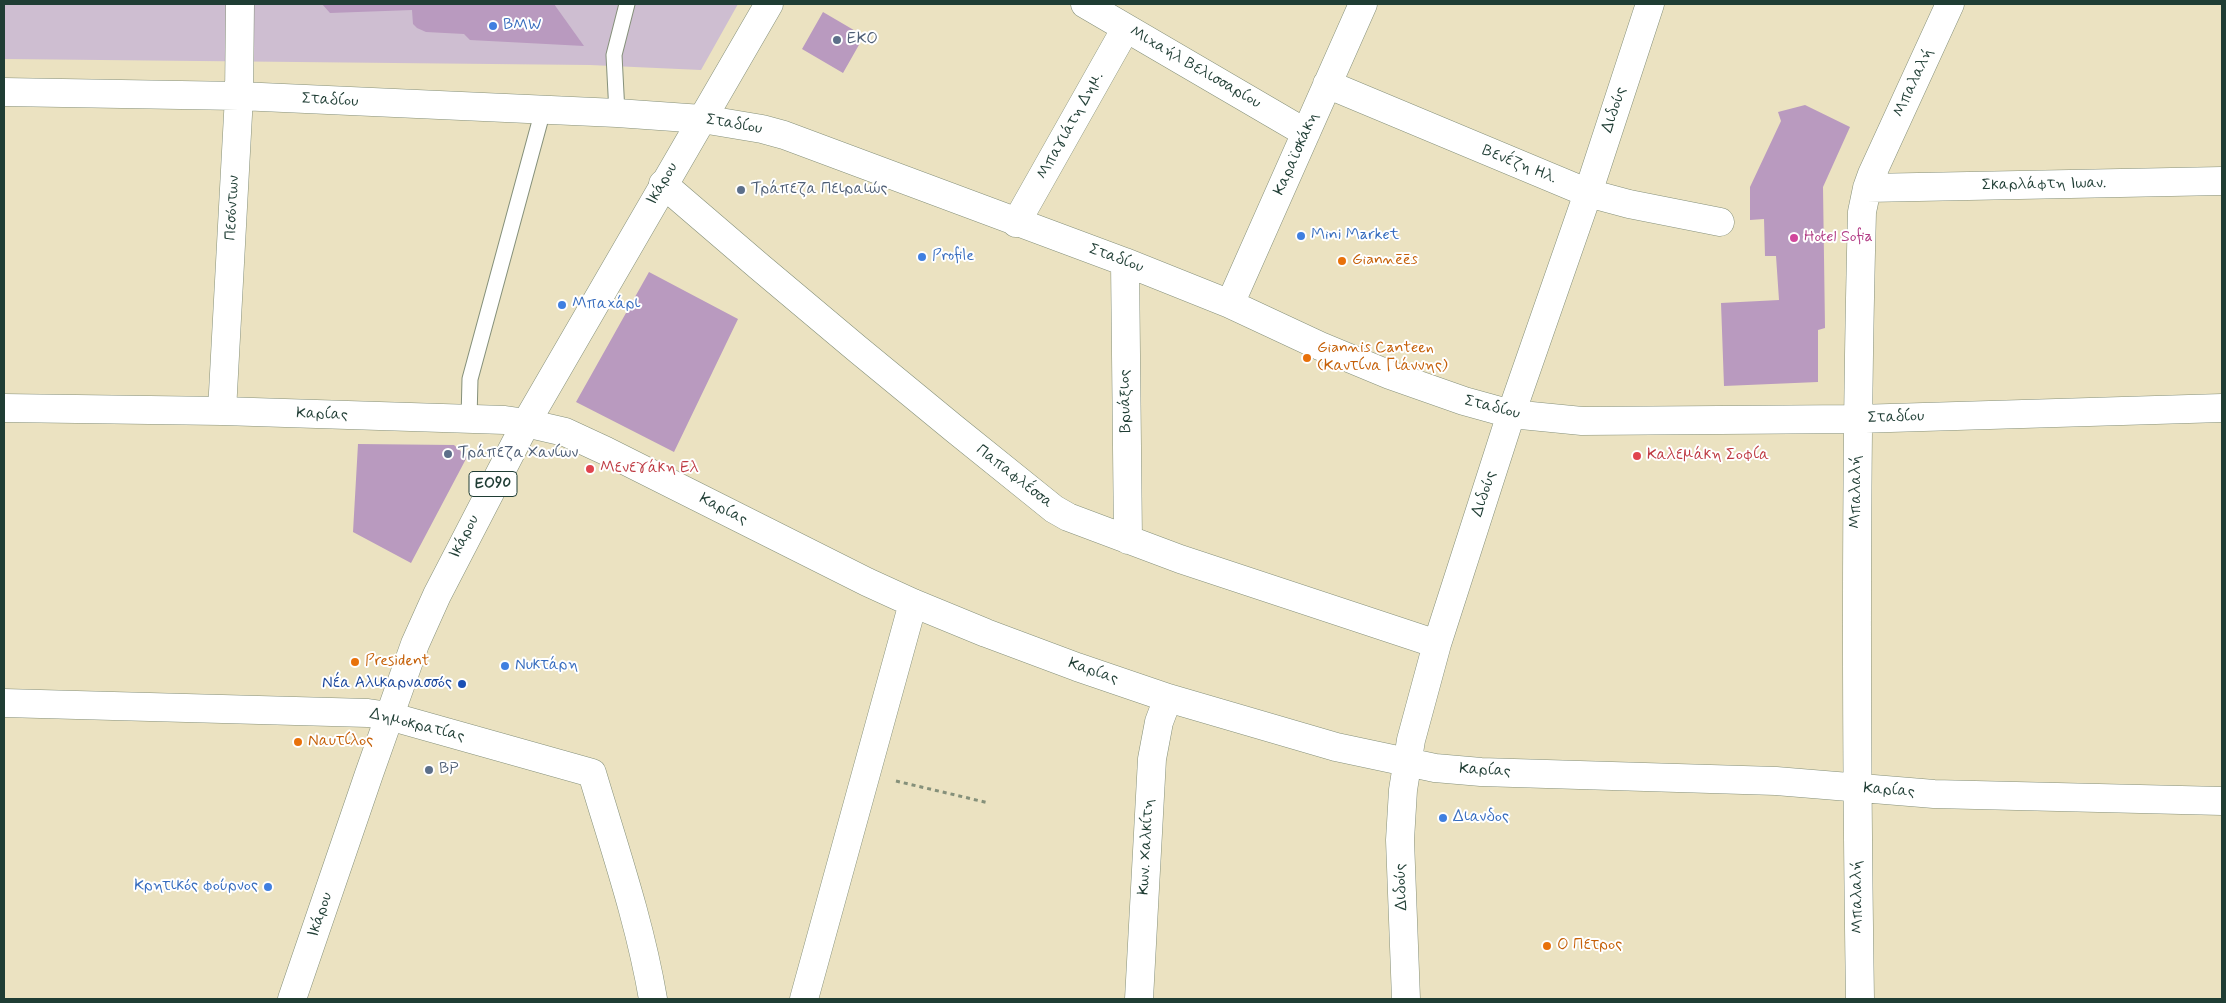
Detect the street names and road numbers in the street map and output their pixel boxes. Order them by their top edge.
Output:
street label: Μιχαήλ Βελισσαρίου [1126,23,1264,113]
street label: Μπαλαλή [1890,46,1938,120]
street label: Μπαγιάτη Δημ. [1034,69,1108,183]
street label: Διδούς [1599,84,1631,136]
street label: Σταδίου [301,90,359,112]
street label: Καραϊσκάκη [1270,110,1324,198]
street label: Σταδίου [704,111,764,139]
street label: Βενέζη Ηλ. [1479,141,1559,189]
street label: Ικάρου [643,159,683,209]
street label: Σκαρλάφτη Ιωαν. [1981,174,2107,196]
street label: Πεσόντων [222,175,244,241]
street label: Σταδίου [1086,240,1146,278]
street label: Βρυάξιος [1116,369,1136,433]
street label: Σταδίου [1462,392,1522,424]
street label: Καρίας [296,405,348,425]
street label: Σταδίου [1867,407,1925,429]
street label: Παπαφλέσσα [972,441,1056,513]
street label: Μπαλαλή [1847,455,1867,529]
street label: Διδούς [1469,468,1501,520]
road number: ΕΟ90 [469,472,517,496]
street label: Καρίας [696,490,750,530]
street label: Ικάρου [446,512,484,562]
street label: Καρίας [1065,655,1121,689]
street label: Δημοκρατίας [368,705,466,747]
street label: Καρίας [1459,760,1511,782]
street label: Καρίας [1863,780,1915,802]
street label: Κων. Χαλκίτη [1135,798,1159,896]
street label: Μπαλαλή [1848,860,1868,934]
street label: Διδούς [1392,863,1412,911]
street label: Ικάρου [304,890,338,940]

